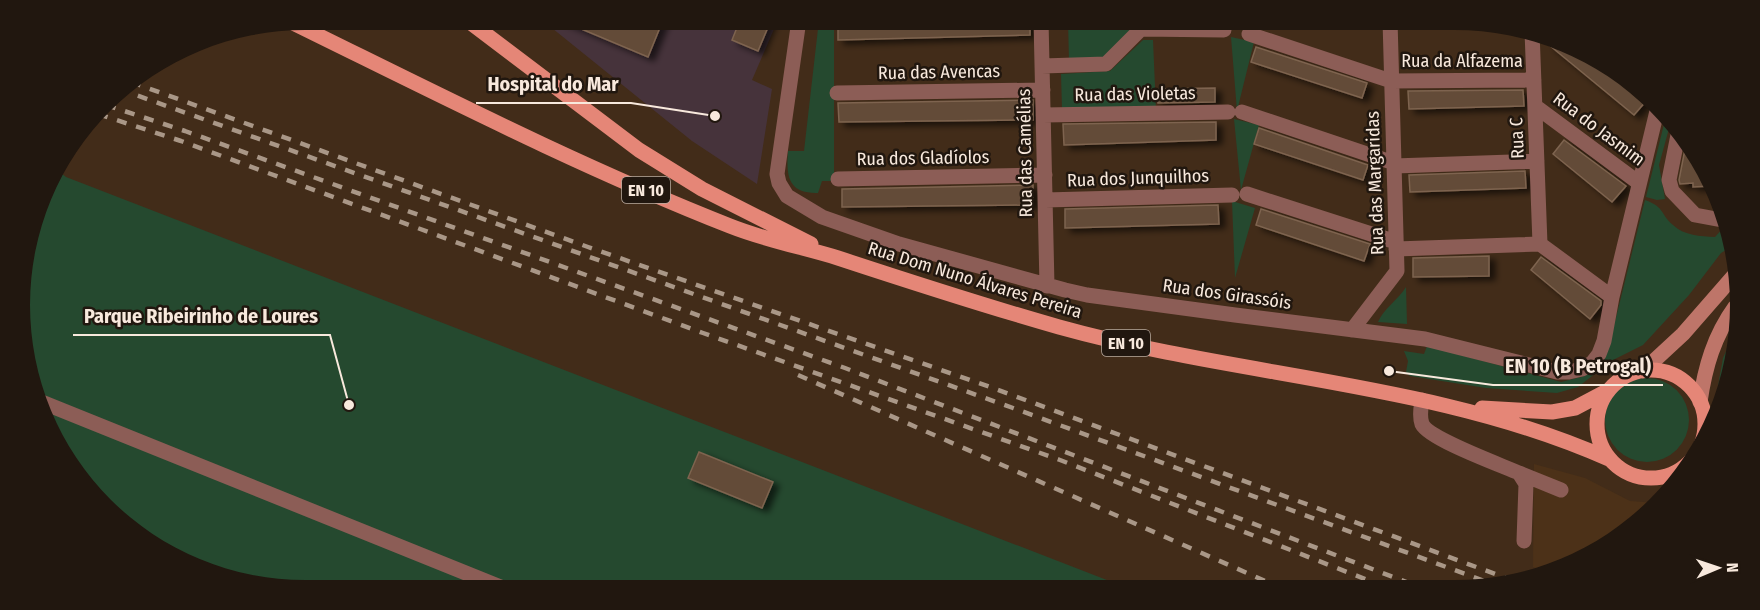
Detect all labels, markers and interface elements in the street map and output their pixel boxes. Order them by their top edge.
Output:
street label: Rua da Alfazema [1401,50,1523,72]
street label: Rua das Avencas [878,60,1001,84]
callout: Hospital do Mar [476,65,631,103]
text: Hospital do Mar [487,72,619,96]
street label: Rua das Violetas [1074,82,1196,106]
street label: Rua do Jasmim [1549,87,1649,171]
street label: Rua das Camélias [1013,88,1037,218]
street label: Rua das Margaridas [1361,110,1389,255]
street label: Rua C [1505,117,1529,159]
street label: Rua dos Gladíolos [856,146,990,170]
street label: Rua dos Junquilhos [1067,165,1210,191]
road number: EN 10 [622,177,670,203]
street label: Rua Dom Nuno Álvares Pereira [865,236,1085,323]
street label: Rua dos Girassóis [1161,274,1293,314]
callout: Parque Ribeirinho de Loures [73,297,330,335]
text: Parque Ribeirinho de Loures [84,304,318,328]
road number: EN 10 [1102,330,1150,356]
callout: EN 10 (B Petrogal) [1493,347,1663,385]
text: EN 10 (B Petrogal) [1505,354,1651,378]
north arrow [1688,538,1748,598]
text: N [1723,562,1742,573]

